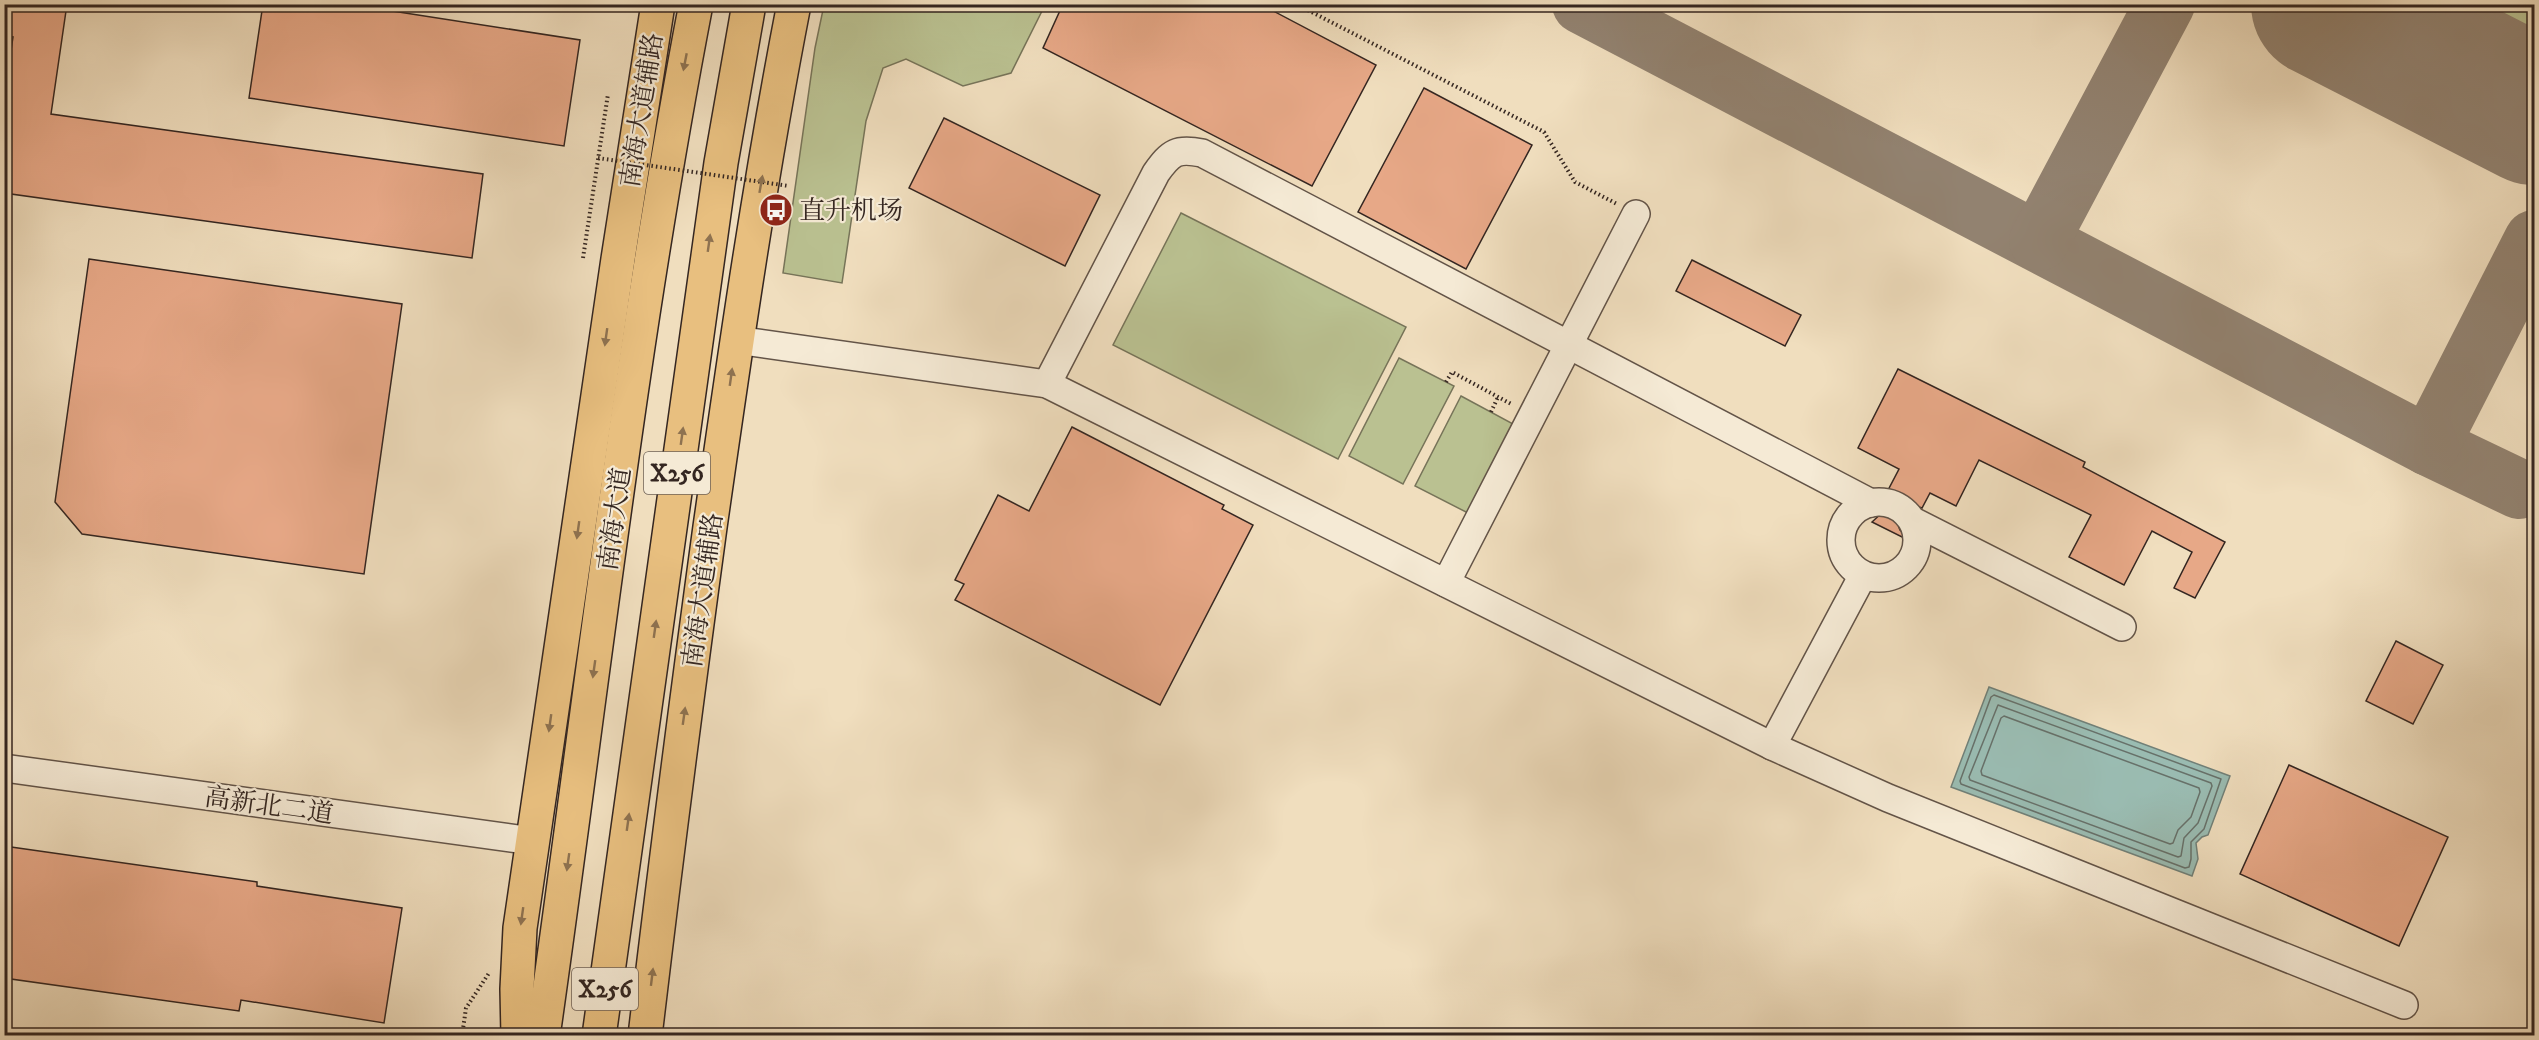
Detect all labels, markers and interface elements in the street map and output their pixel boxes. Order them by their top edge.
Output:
street label: 南海大道辅路 [614,31,671,190]
one-way arrow [680,53,689,72]
one-way arrow [757,175,766,194]
bus stop icon: 直升机场 [758,192,794,228]
place label: 直升机场 [799,195,903,228]
one-way arrow [705,234,714,253]
one-way arrow [602,328,611,347]
one-way arrow [727,367,736,386]
one-way arrow [677,427,687,446]
road number: X256 [644,452,710,494]
street label: 南海大道 [592,465,639,573]
street label: 南海大道辅路 [676,511,731,670]
one-way arrow [574,521,583,540]
one-way arrow [650,620,659,639]
one-way arrow [589,659,599,678]
one-way arrow [680,706,689,725]
one-way arrow [545,714,554,733]
street label: 高新北二道 [202,781,335,832]
one-way arrow [623,813,632,832]
one-way arrow [563,853,572,872]
one-way arrow [517,907,526,926]
road number: X256 [572,968,638,1010]
one-way arrow [647,968,656,987]

